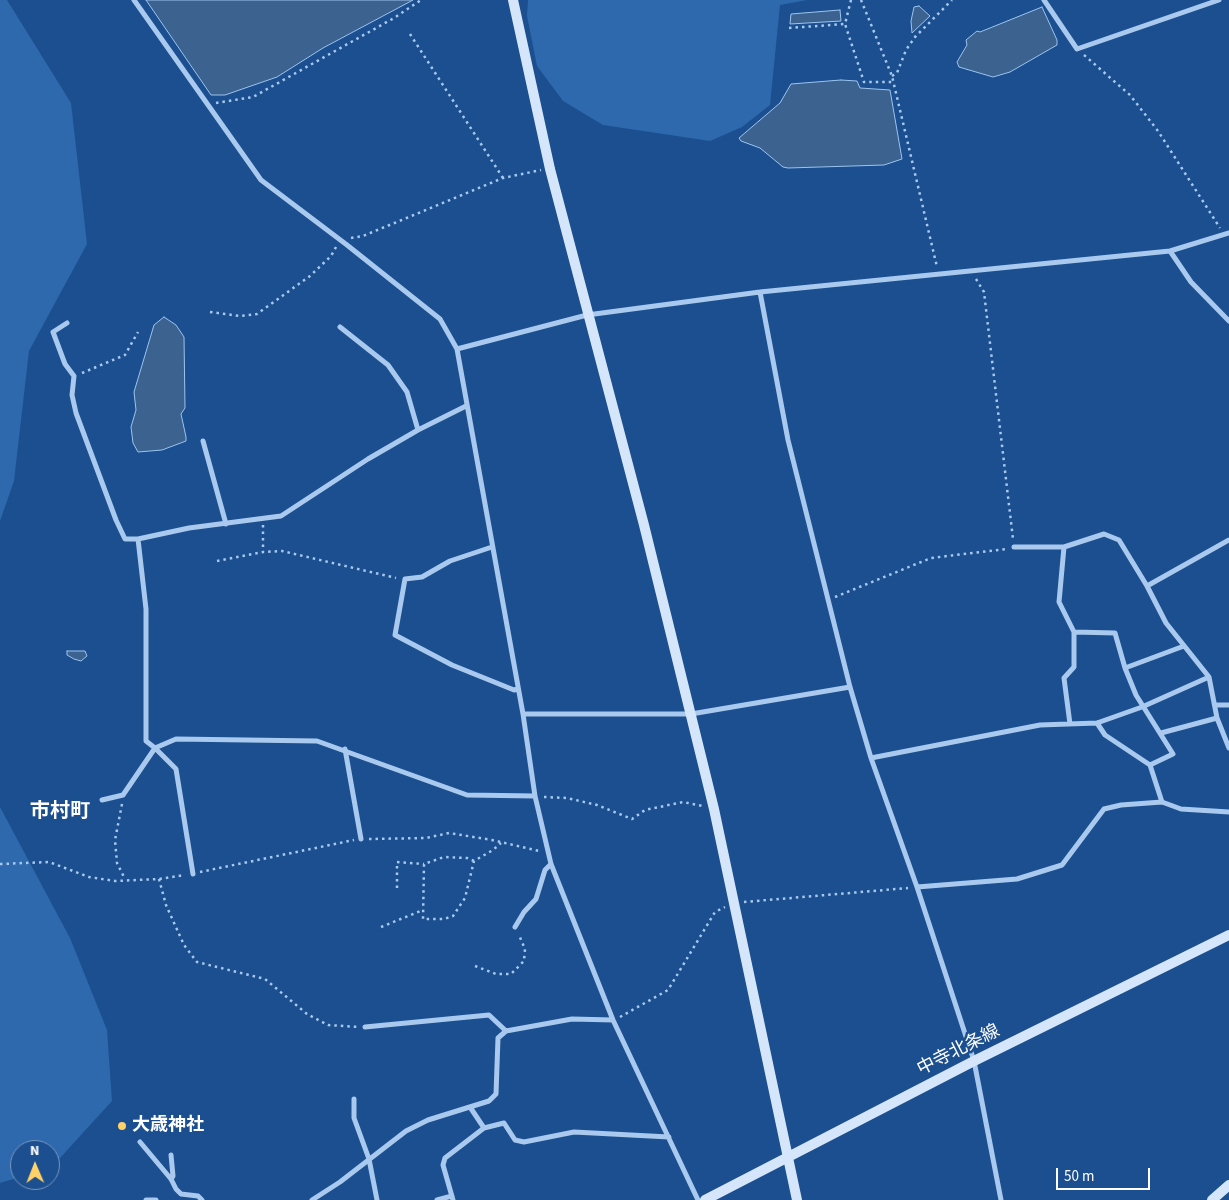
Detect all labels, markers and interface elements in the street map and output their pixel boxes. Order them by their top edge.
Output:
district label: 市村町 [30,801,90,825]
street label: 中寺北条線 [914,1021,1004,1081]
place label: 大歳神社 [132,1115,204,1137]
marker: 大歳神社 [116,1120,128,1132]
north arrow [10,1140,60,1190]
text: N [30,1141,40,1161]
scale bar [1059,1158,1153,1190]
text: 50 m [1064,1166,1094,1187]

